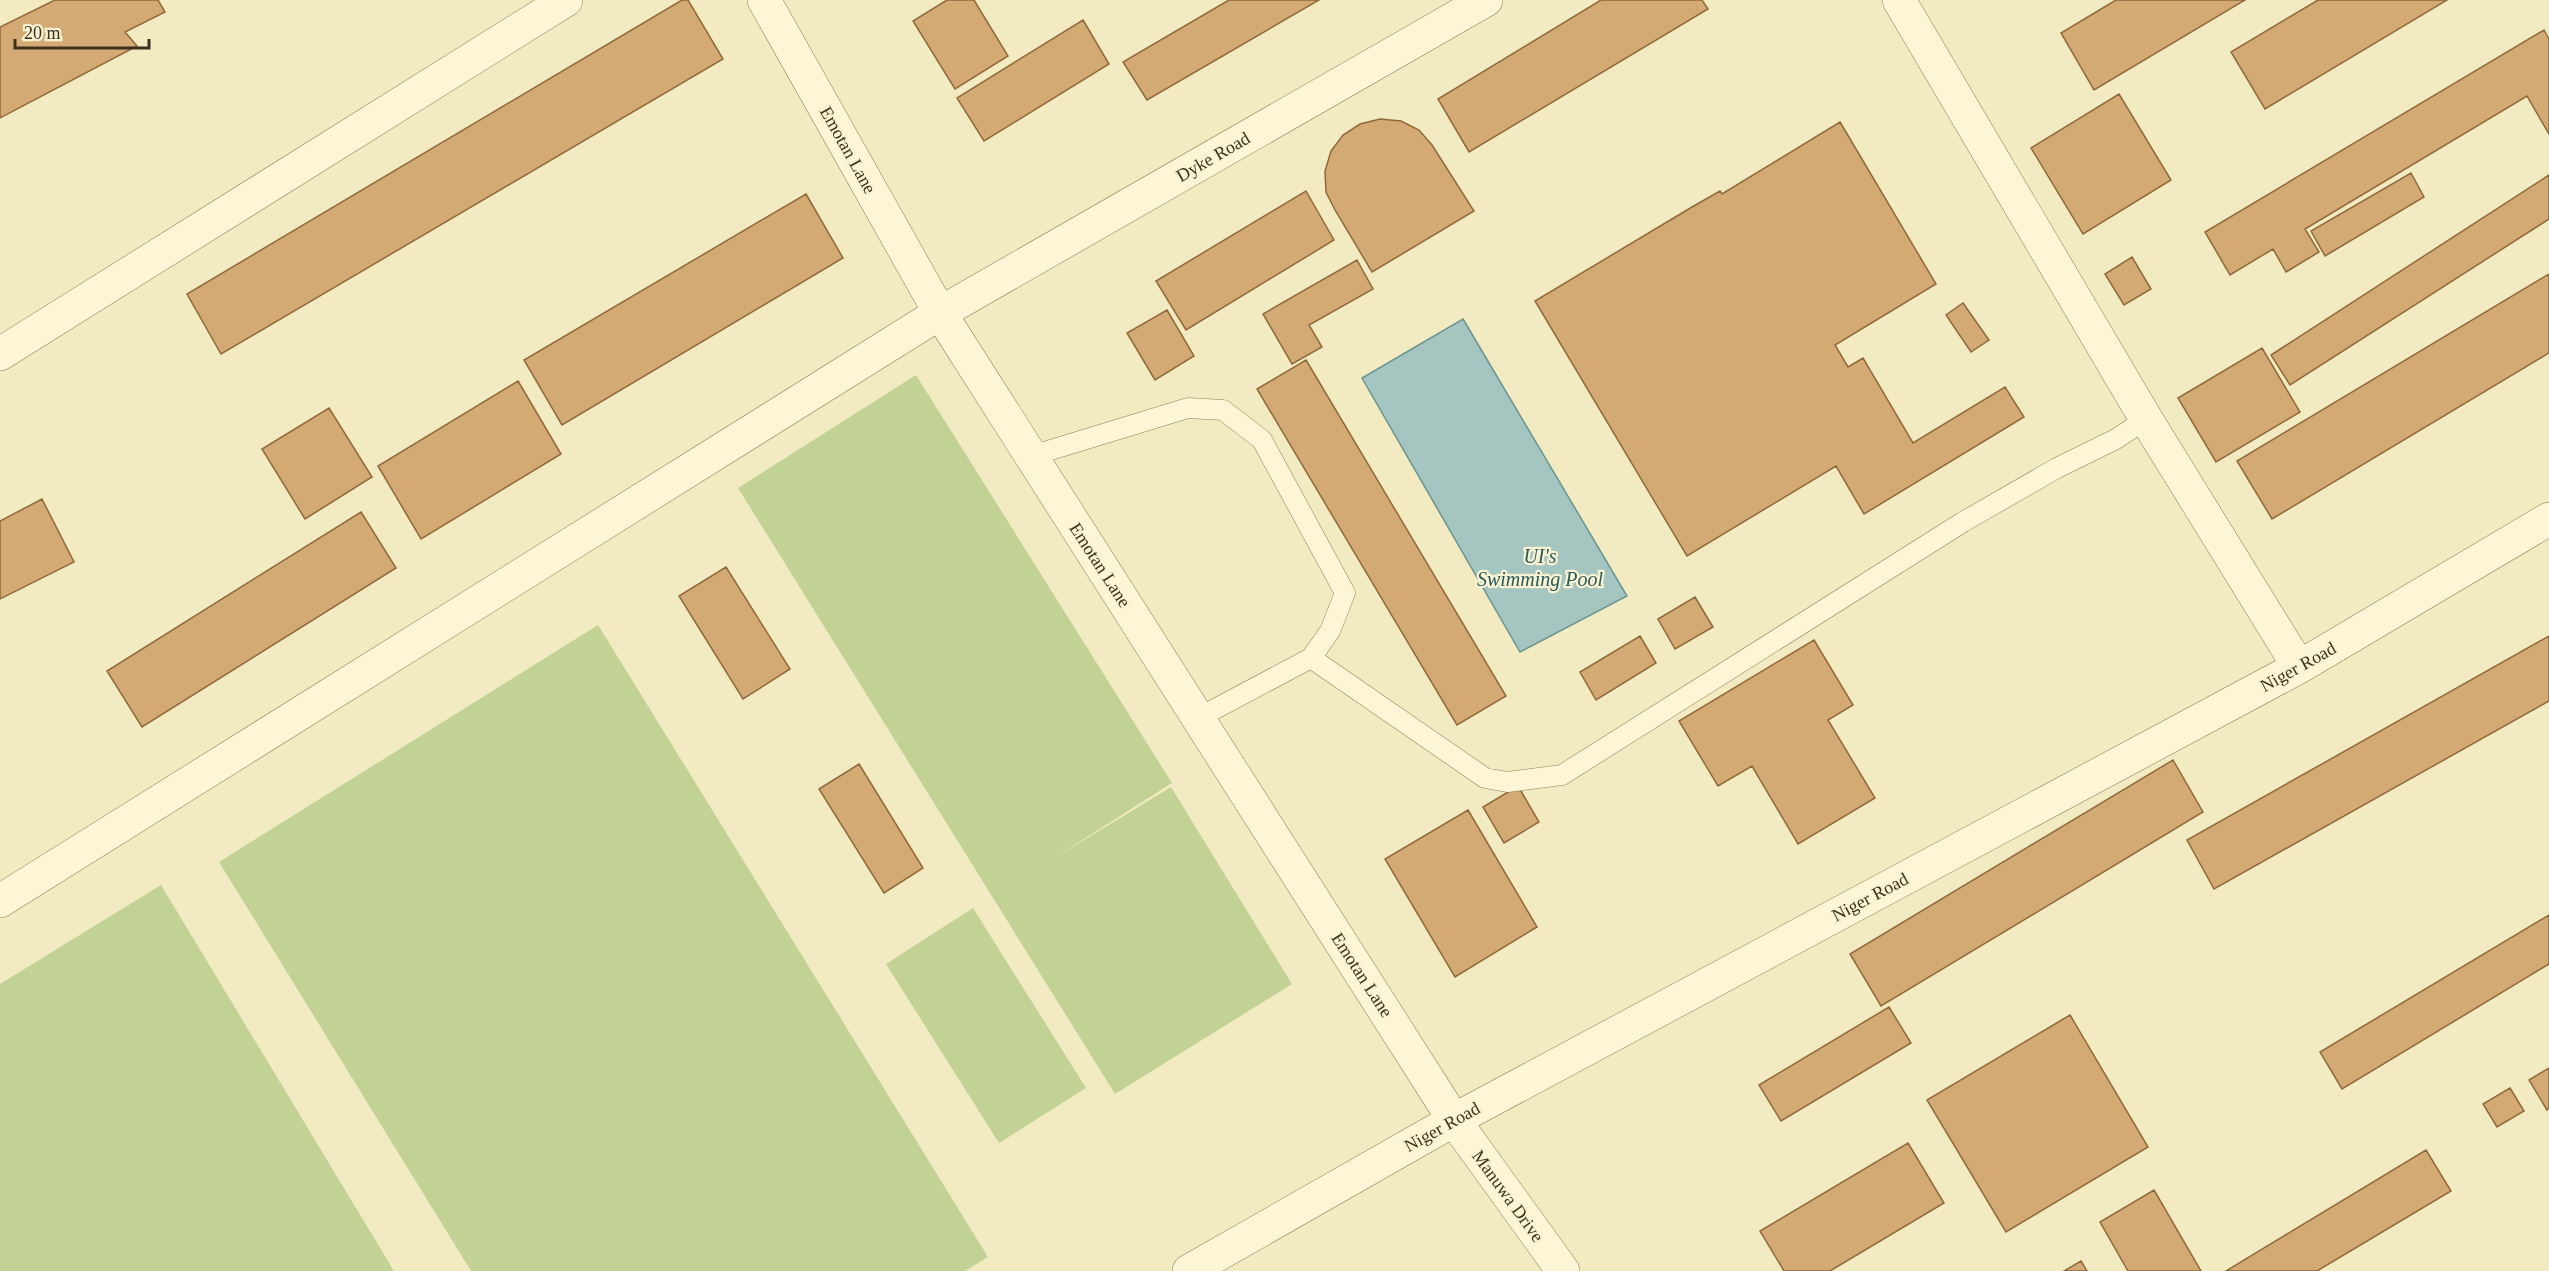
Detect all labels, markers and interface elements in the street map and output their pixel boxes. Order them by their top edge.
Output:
scale bar [15,12,148,50]
text: 20 m [24,23,61,43]
street label: Emotan Lane [816,103,880,197]
street label: Dyke Road [1173,128,1253,186]
street label: Emotan Lane [1065,519,1135,611]
water label: UI's Swimming Pool [1477,545,1603,591]
street label: Niger Road [2257,638,2339,696]
street label: Niger Road [1828,869,1912,925]
street label: Emotan Lane [1327,929,1397,1021]
street label: Niger Road [1401,1098,1483,1156]
street label: Manuwa Drive [1468,1146,1548,1246]

